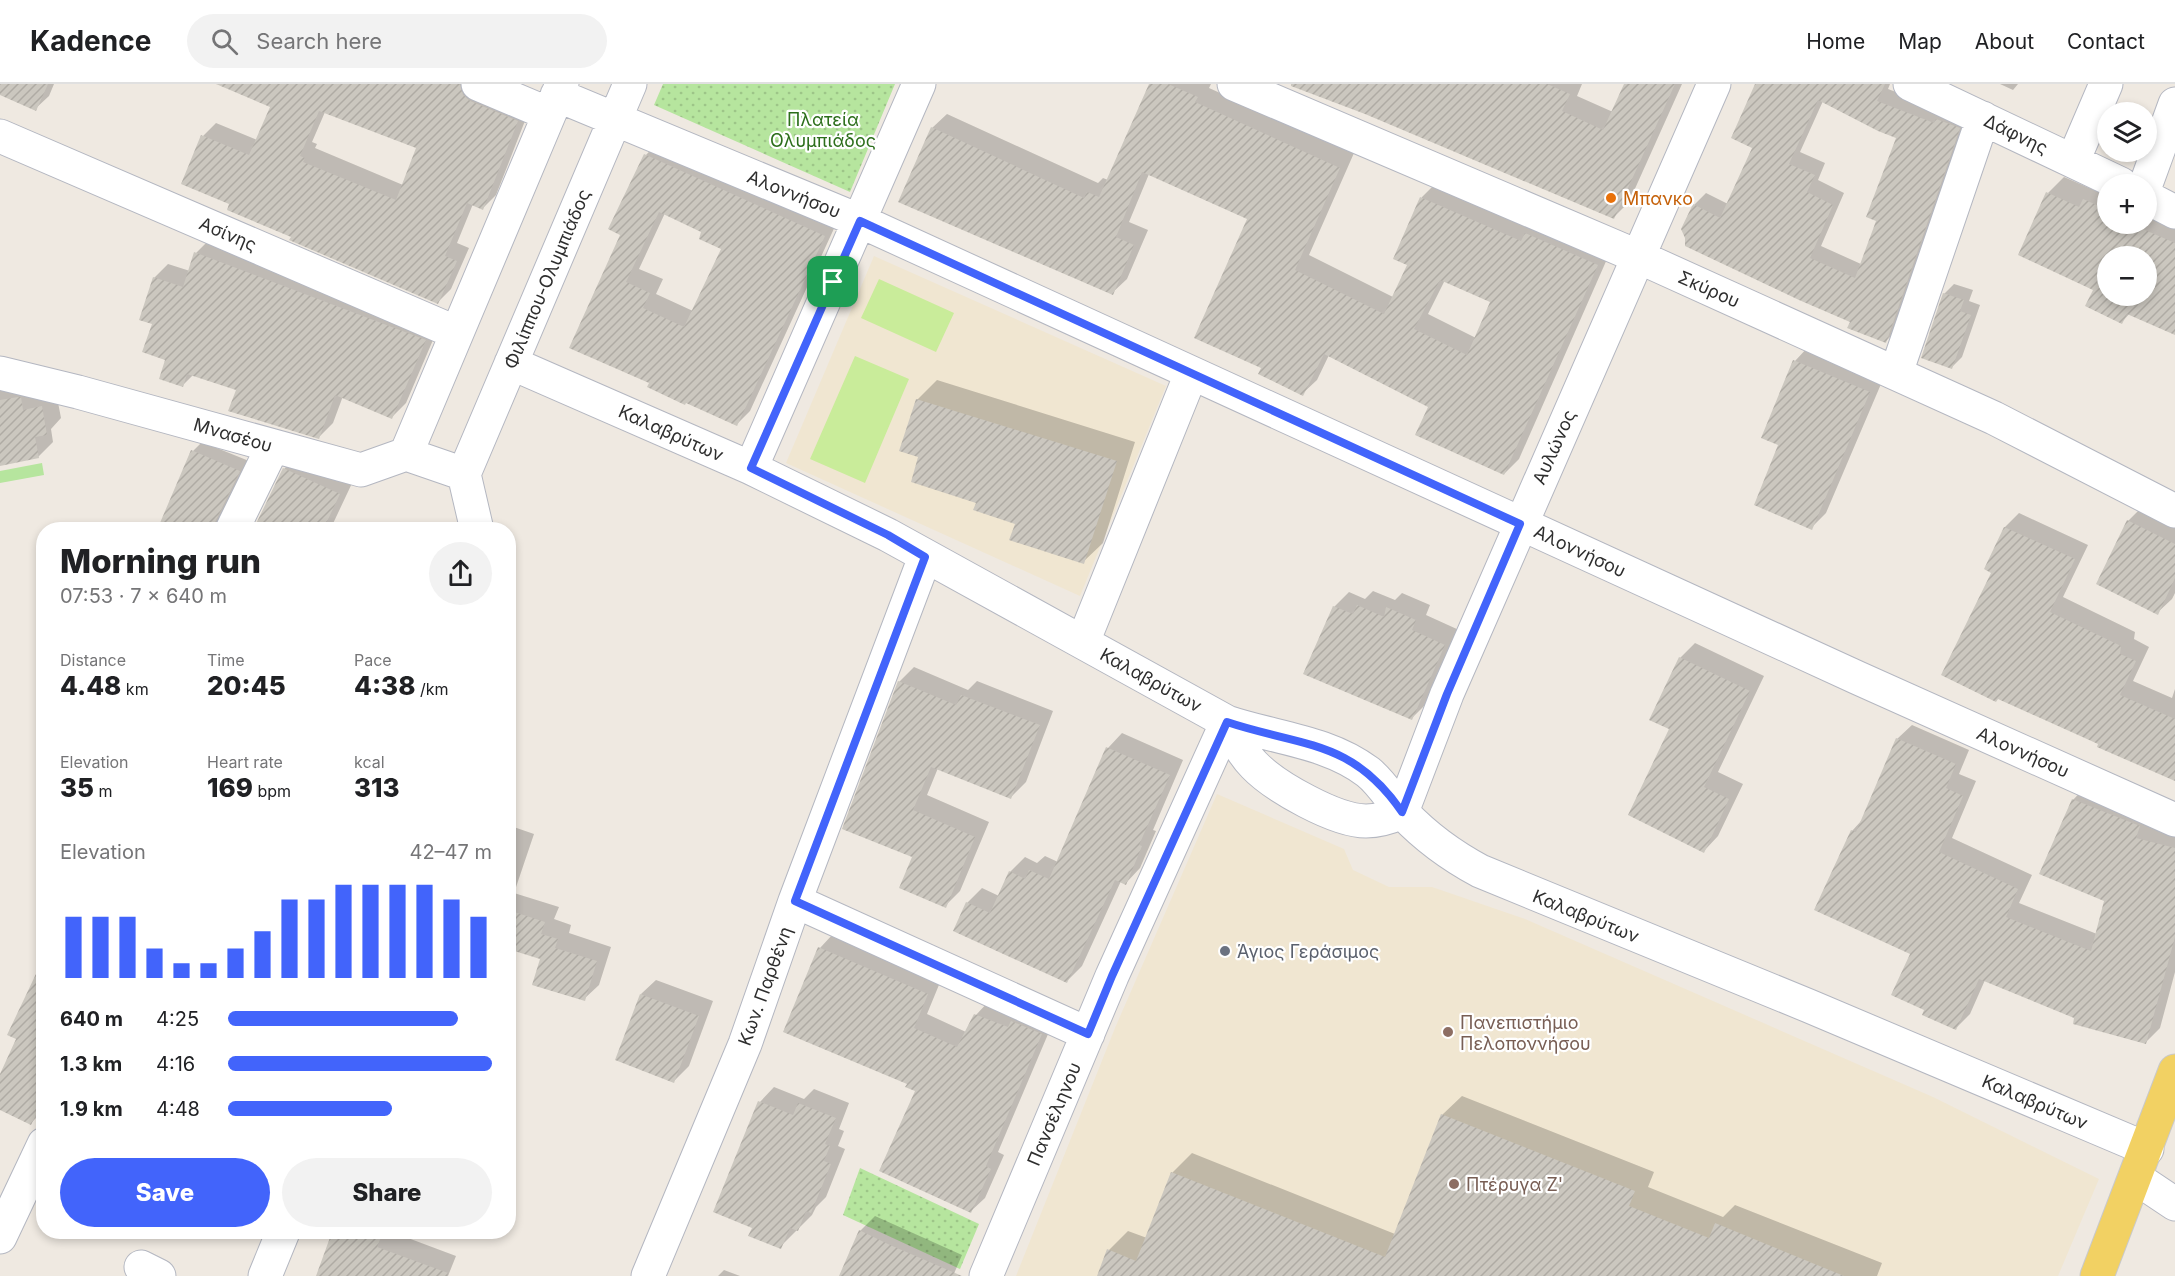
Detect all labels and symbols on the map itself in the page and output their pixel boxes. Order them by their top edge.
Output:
park label: Πλατεία Ολυμπιάδος [770,109,876,151]
street label: Δάφνης [1981,110,2051,158]
street label: Αλοννήσου [744,166,844,222]
street label: Φιλίππου-Ολυμπιάδος [500,186,594,372]
place label: Μπανκο [1623,188,1693,209]
marker: Μπανκο [1604,191,1618,205]
street label: Ασίνης [196,213,260,255]
pin [807,256,858,307]
street label: Σκύρου [1675,266,1743,312]
street label: Καλαβρύτων [615,400,727,466]
street label: Αυλώνος [1528,406,1580,488]
street label: Μνασέου [191,414,275,456]
street label: Αλοννήσου [1531,521,1629,581]
street label: Καλαβρύτων [1097,644,1206,717]
street label: Αλοννήσου [1974,722,2072,782]
street label: Καλαβρύτων [1530,885,1643,947]
street label: Κων. Παρθένη [734,924,796,1048]
place label: Άγιος Γεράσιμος [1237,941,1379,962]
marker: Άγιος Γεράσιμος [1218,944,1232,958]
place label: Πανεπιστήμιο Πελοποννήσου [1460,1012,1591,1054]
marker: Πανεπιστήμιο Πελοποννήσου [1441,1025,1455,1039]
street label: Πανσέληνου [1023,1059,1085,1169]
street label: Καλαβρύτων [1979,1070,2091,1134]
place label: Πτέρυγα Ζ' [1466,1174,1563,1195]
marker: Πτέρυγα Ζ' [1447,1177,1461,1191]

